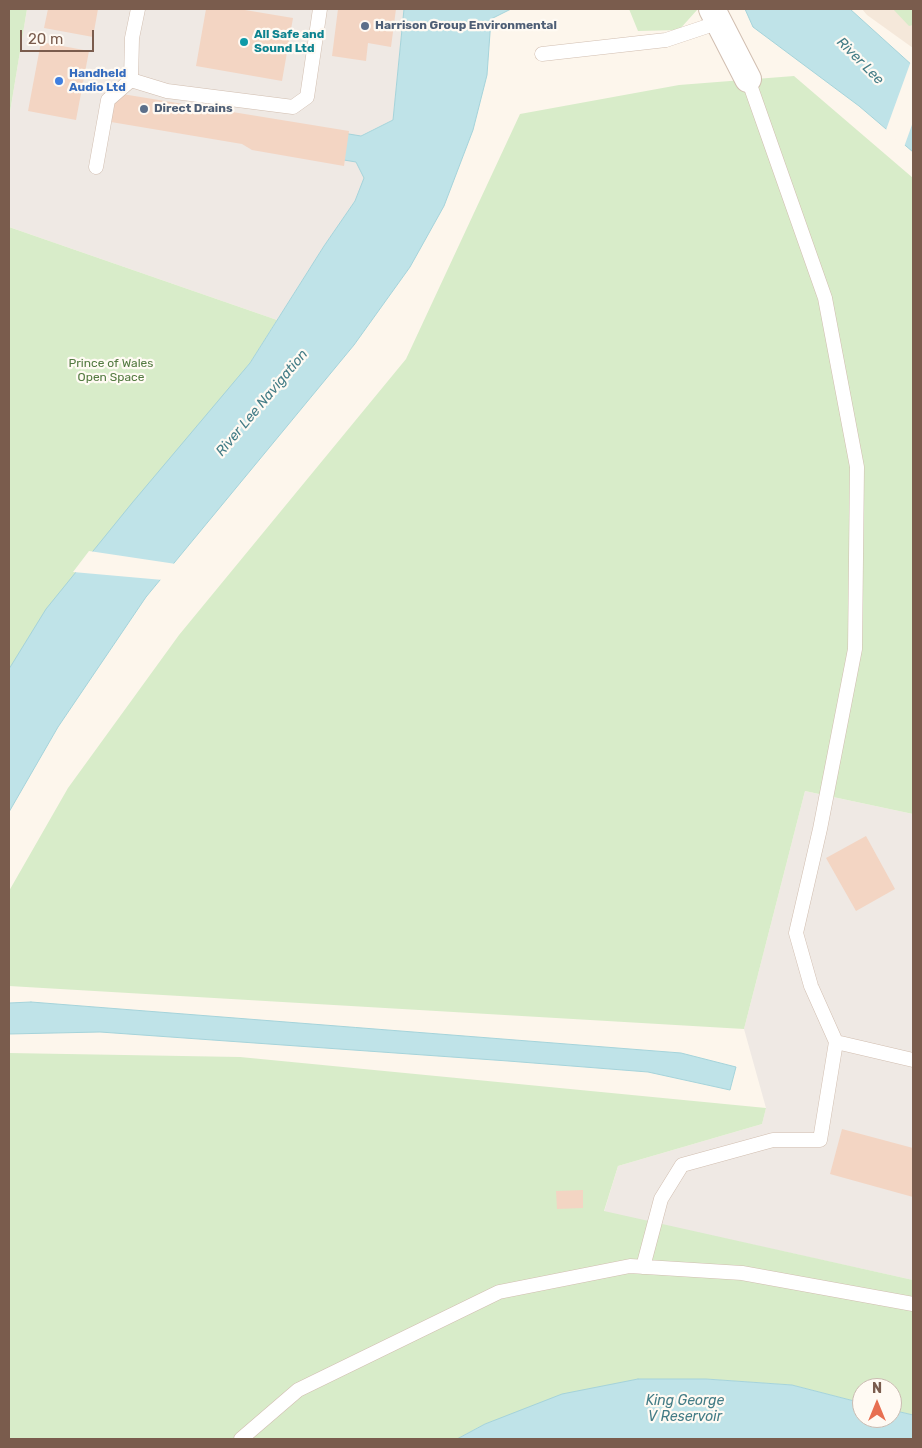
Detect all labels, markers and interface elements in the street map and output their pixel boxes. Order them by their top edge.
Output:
place label: Harrison Group Environmental [375,19,557,33]
scale bar [22,20,96,52]
marker: Harrison Group Environmental [359,20,371,32]
place label: All Safe and Sound Ltd [254,28,324,56]
text: 20 m [28,30,63,48]
water label: River Lee [833,34,887,88]
marker: All Safe and Sound Ltd [238,36,250,48]
place label: Handheld Audio Ltd [69,67,126,95]
marker: Handheld Audio Ltd [53,75,65,87]
place label: Direct Drains [154,102,233,116]
marker: Direct Drains [138,103,150,115]
water label: River Lee Navigation [212,346,312,460]
park label: Prince of Wales Open Space [69,357,153,385]
north arrow [852,1378,902,1428]
text: N [872,1380,882,1397]
water label: King George V Reservoir [646,1393,724,1425]

